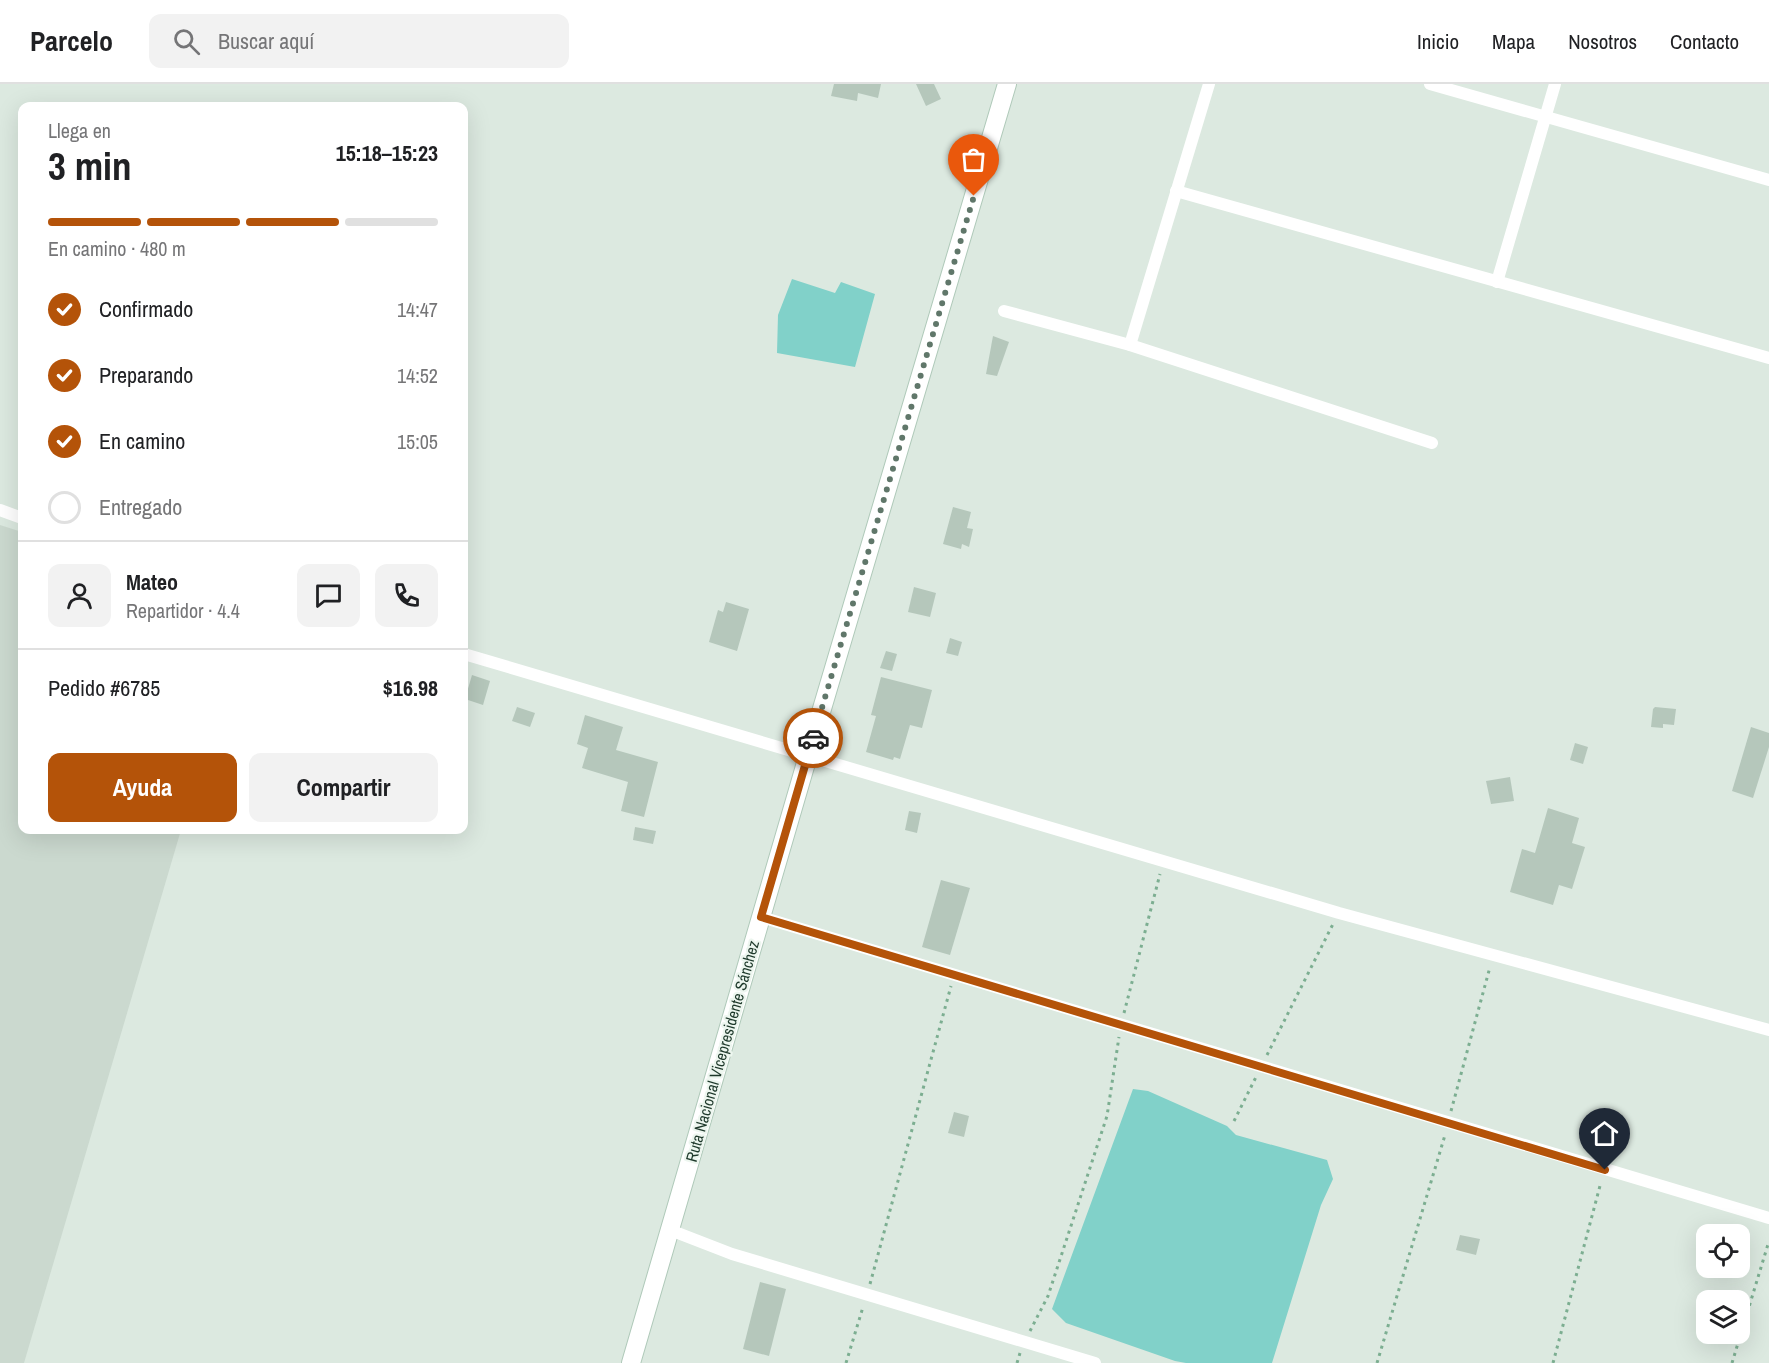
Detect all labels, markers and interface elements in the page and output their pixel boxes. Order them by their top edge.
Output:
search box [149,14,569,68]
text: Parcelo [30,22,113,60]
icon: search [170,25,203,58]
text: Buscar aquí [218,26,314,56]
text: Inicio [1417,27,1459,56]
text: Mapa [1492,27,1535,56]
text: Nosotros [1568,27,1637,56]
text: Contacto [1670,27,1739,56]
text: Llega en [48,117,111,144]
pin [948,134,999,196]
text: 15:18–15:23 [336,138,438,168]
text: 3 min [48,140,132,192]
icon: bag [957,143,990,176]
text: En camino · 480 m [48,235,186,262]
icon: check [48,293,81,326]
text: Confirmado [99,294,193,324]
text: 14:47 [397,296,438,323]
icon: check [48,359,81,392]
text: Preparando [99,360,193,390]
text: 14:52 [397,362,438,389]
icon: check [48,425,81,458]
text: En camino [99,426,185,456]
text: 15:05 [397,428,438,455]
text: Entregado [99,492,182,522]
button: person [48,564,111,627]
button: chat [297,564,360,627]
button: phone [375,564,438,627]
text: Mateo [126,567,178,597]
text: Repartidor · 4.4 [126,597,240,624]
text: Pedido #6785 [48,673,160,703]
text: $16.98 [383,673,438,703]
courier [783,708,843,768]
icon: car [797,722,830,755]
button: Ayuda [48,753,237,822]
button: Compartir [249,753,438,822]
street label: Ruta Nacional Vicepresidente Sánchez [680,937,764,1164]
pin [1579,1108,1630,1170]
icon: home [1588,1117,1621,1150]
map controls [1696,1224,1750,1344]
button: locate [1696,1224,1750,1278]
button: layers [1696,1290,1750,1344]

